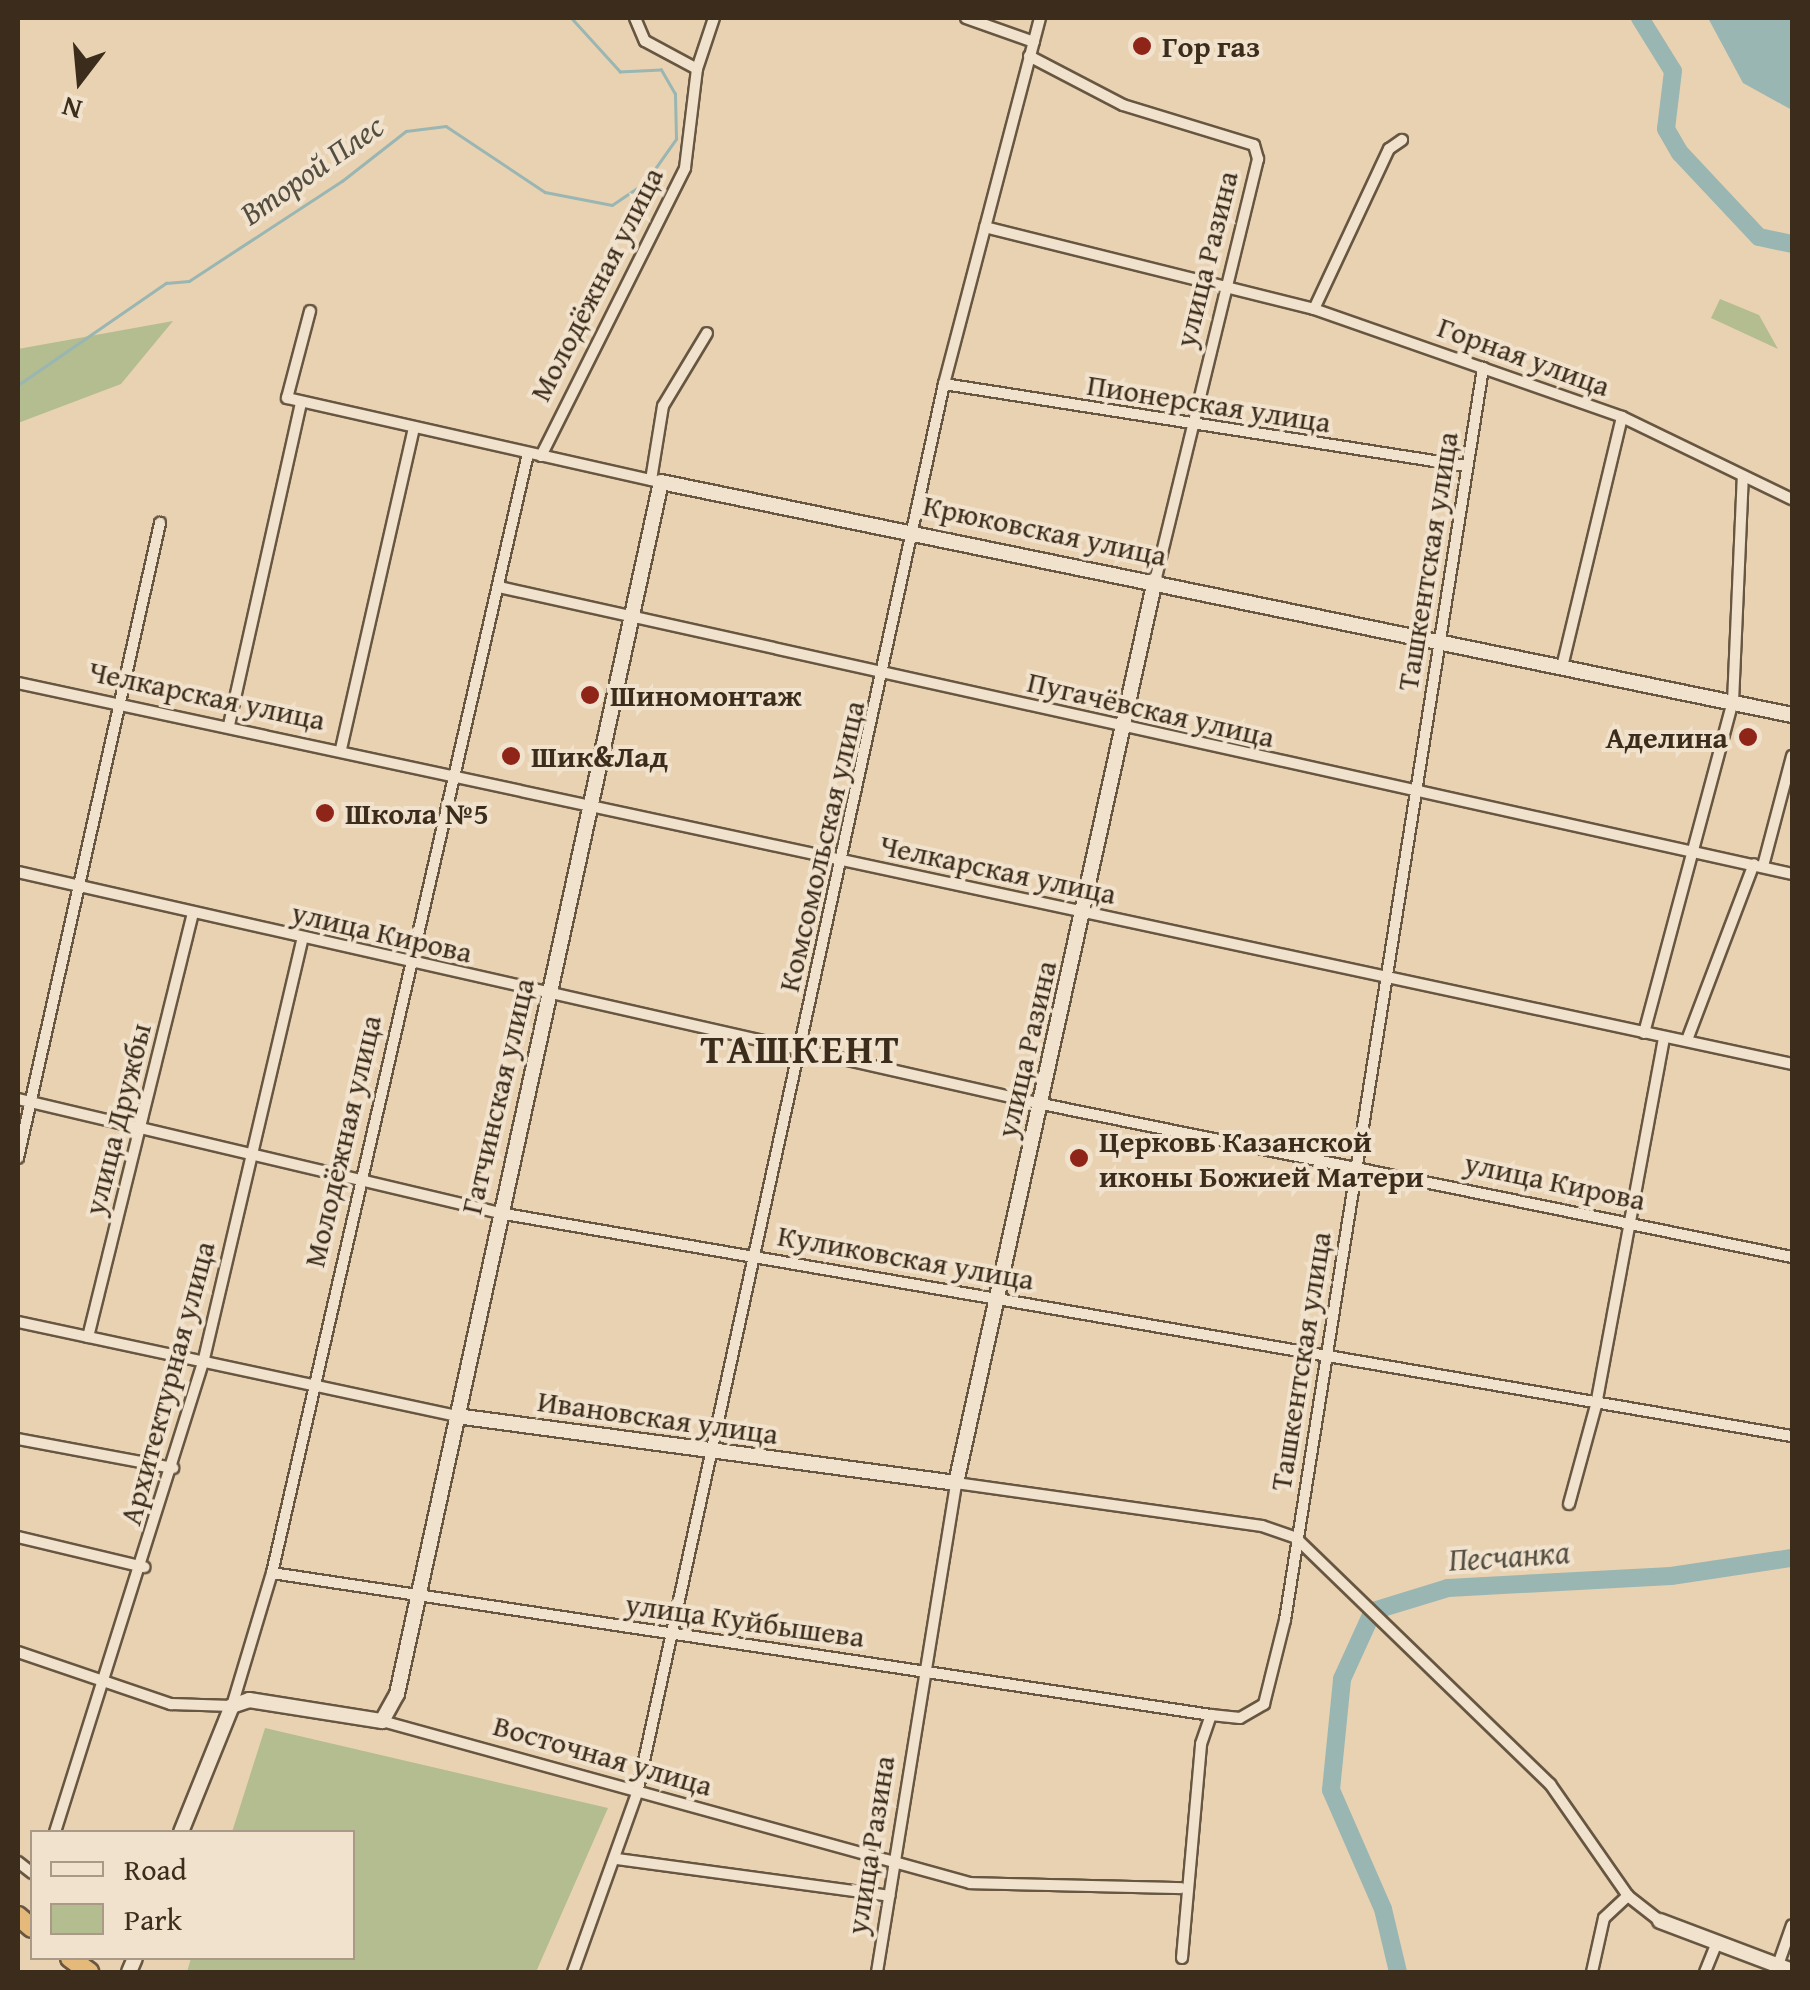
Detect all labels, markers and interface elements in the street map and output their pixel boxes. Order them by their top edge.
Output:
place label: Гор газ [1162,28,1260,64]
north arrow [30,30,130,130]
marker: Гор газ [1131,35,1153,57]
text: N [57,87,86,132]
water label: Второй Плес [233,107,391,233]
street label: Молодёжная улица [522,161,670,407]
street label: улица Разина [1167,167,1245,351]
street label: Горная улица [1433,308,1615,404]
street label: Пионерская улица [1085,366,1333,440]
street label: Ташкентская улица [1389,429,1465,693]
street label: Крюковская улица [920,487,1170,573]
street label: Челкарская улица [85,652,329,738]
street label: Пугачёвская улица [1024,663,1278,755]
place label: Шиномонтаж [610,677,801,713]
marker: Шиномонтаж [579,684,601,706]
street label: Комсомольская улица [770,697,872,995]
place label: Аделина [1606,719,1728,755]
marker: Аделина [1737,726,1759,748]
place label: Шик&Лад [531,738,668,774]
marker: Шик&Лад [500,745,522,767]
place label: Школа №5 [345,795,489,831]
marker: Школа №5 [314,802,336,824]
street label: Челкарская улица [876,826,1120,912]
street label: улица Кирова [288,894,476,970]
street label: улица Разина [988,957,1064,1141]
street label: Гатчинская улица [452,975,542,1217]
street label: Молодёжная улица [295,1012,389,1270]
street label: улица Дружбы [76,1019,158,1219]
district label: ТАШКЕНТ [701,1025,901,1073]
place label: Церковь Казанской иконы Божией Матери [1099,1123,1424,1194]
street label: улица Кирова [1461,1144,1649,1218]
marker: Церковь Казанской иконы Божией Матери [1068,1147,1090,1169]
street label: Куликовская улица [775,1217,1037,1297]
street label: Ташкентская улица [1262,1229,1338,1493]
street label: Архитектурная улица [112,1237,222,1529]
street label: Ивановская улица [535,1382,781,1452]
water label: Песчанка [1447,1533,1571,1579]
street label: улица Куйбышева [623,1585,867,1655]
street label: Восточная улица [489,1707,717,1803]
street label: улица Разина [838,1753,902,1937]
legend [30,1830,355,1960]
text: Road [124,1847,187,1891]
text: Park [124,1897,182,1941]

